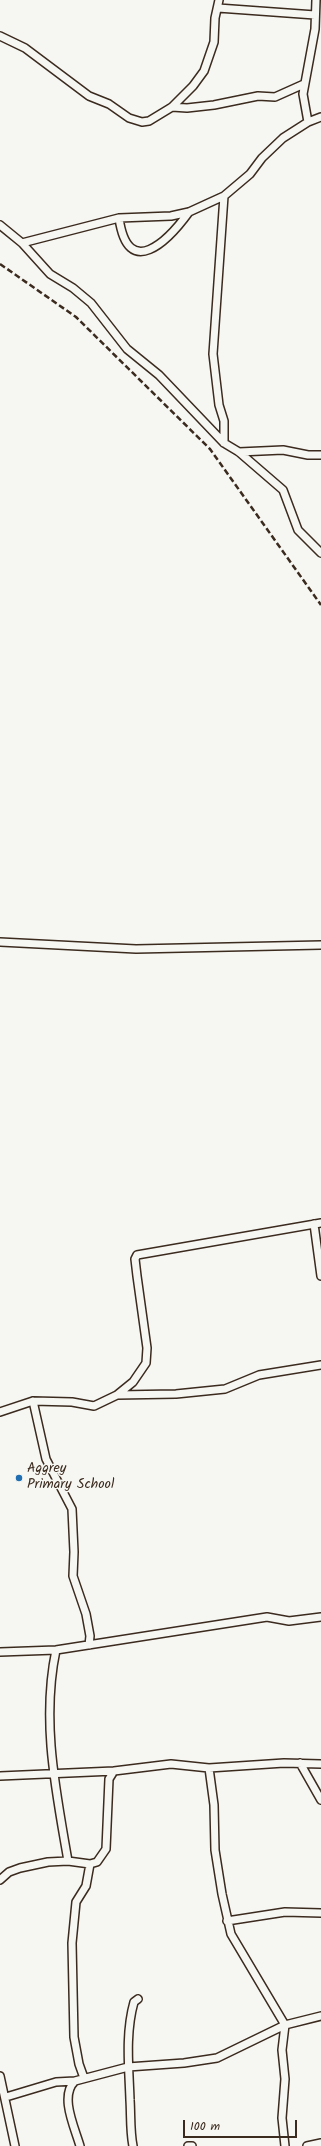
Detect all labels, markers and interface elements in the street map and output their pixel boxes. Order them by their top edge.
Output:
place label: Aggrey Primary School [27,1462,114,1494]
marker: Aggrey Primary School [14,1473,24,1483]
scale bar [185,2112,299,2138]
text: 100 m [190,2117,220,2136]

